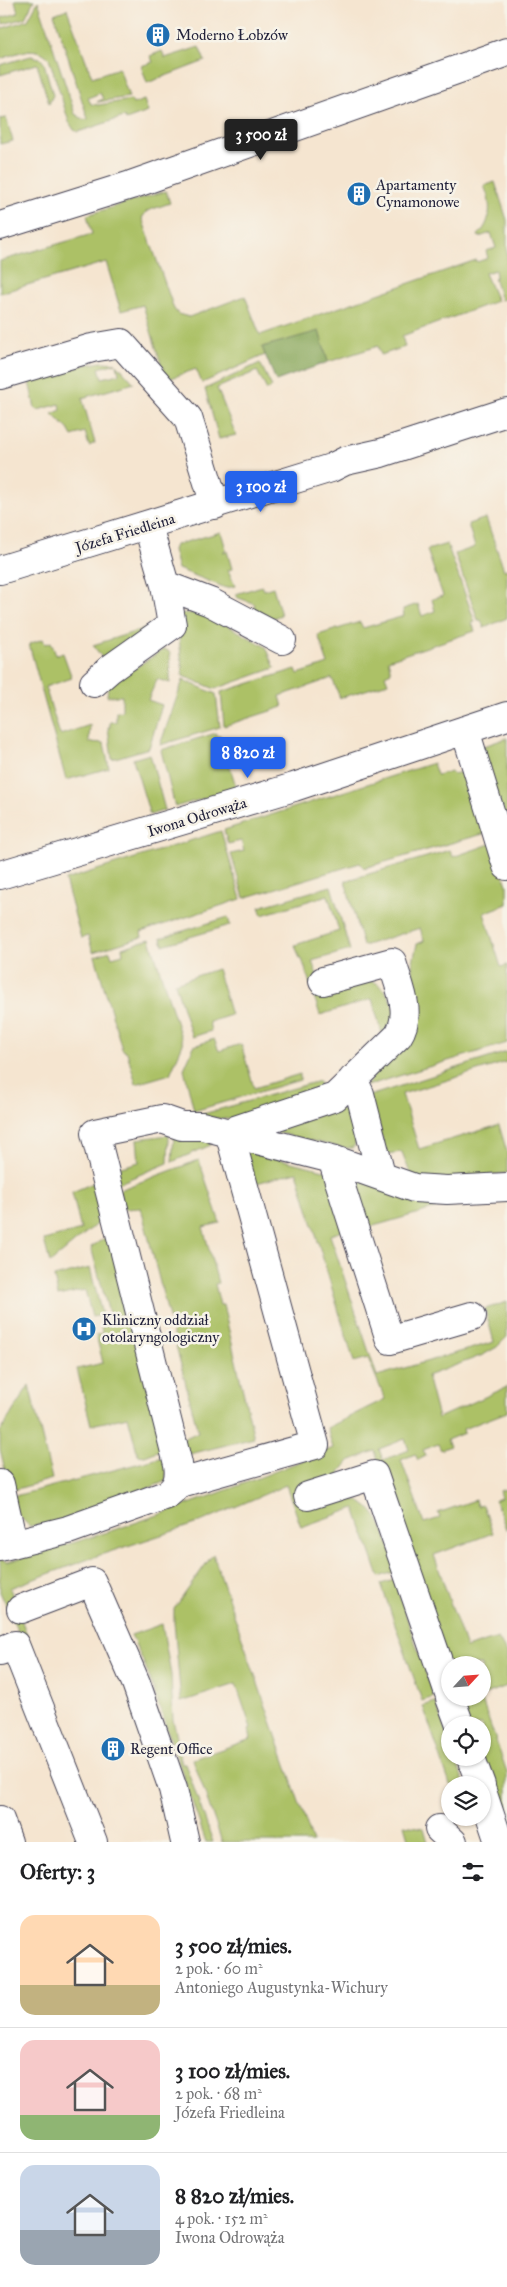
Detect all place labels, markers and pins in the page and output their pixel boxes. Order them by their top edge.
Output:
building icon: Moderno Łobzów [145,22,171,48]
place label: Moderno Łobzów [176,26,288,44]
pin: 3 500 zł [209,119,313,161]
place label: Apartamenty Cynamonowe [375,176,460,211]
building icon: Apartamenty Cynamonowe [346,181,372,207]
pin: 3 100 zł [209,470,313,513]
pin: 8 820 zł [196,736,300,779]
place label: Kliniczny oddział otolaryngologiczny [102,1311,220,1346]
hospital icon: Kliniczny oddział otolaryngologiczny [71,1316,97,1342]
building icon: Regent Office [100,1736,126,1762]
place label: Regent Office [130,1740,212,1758]

